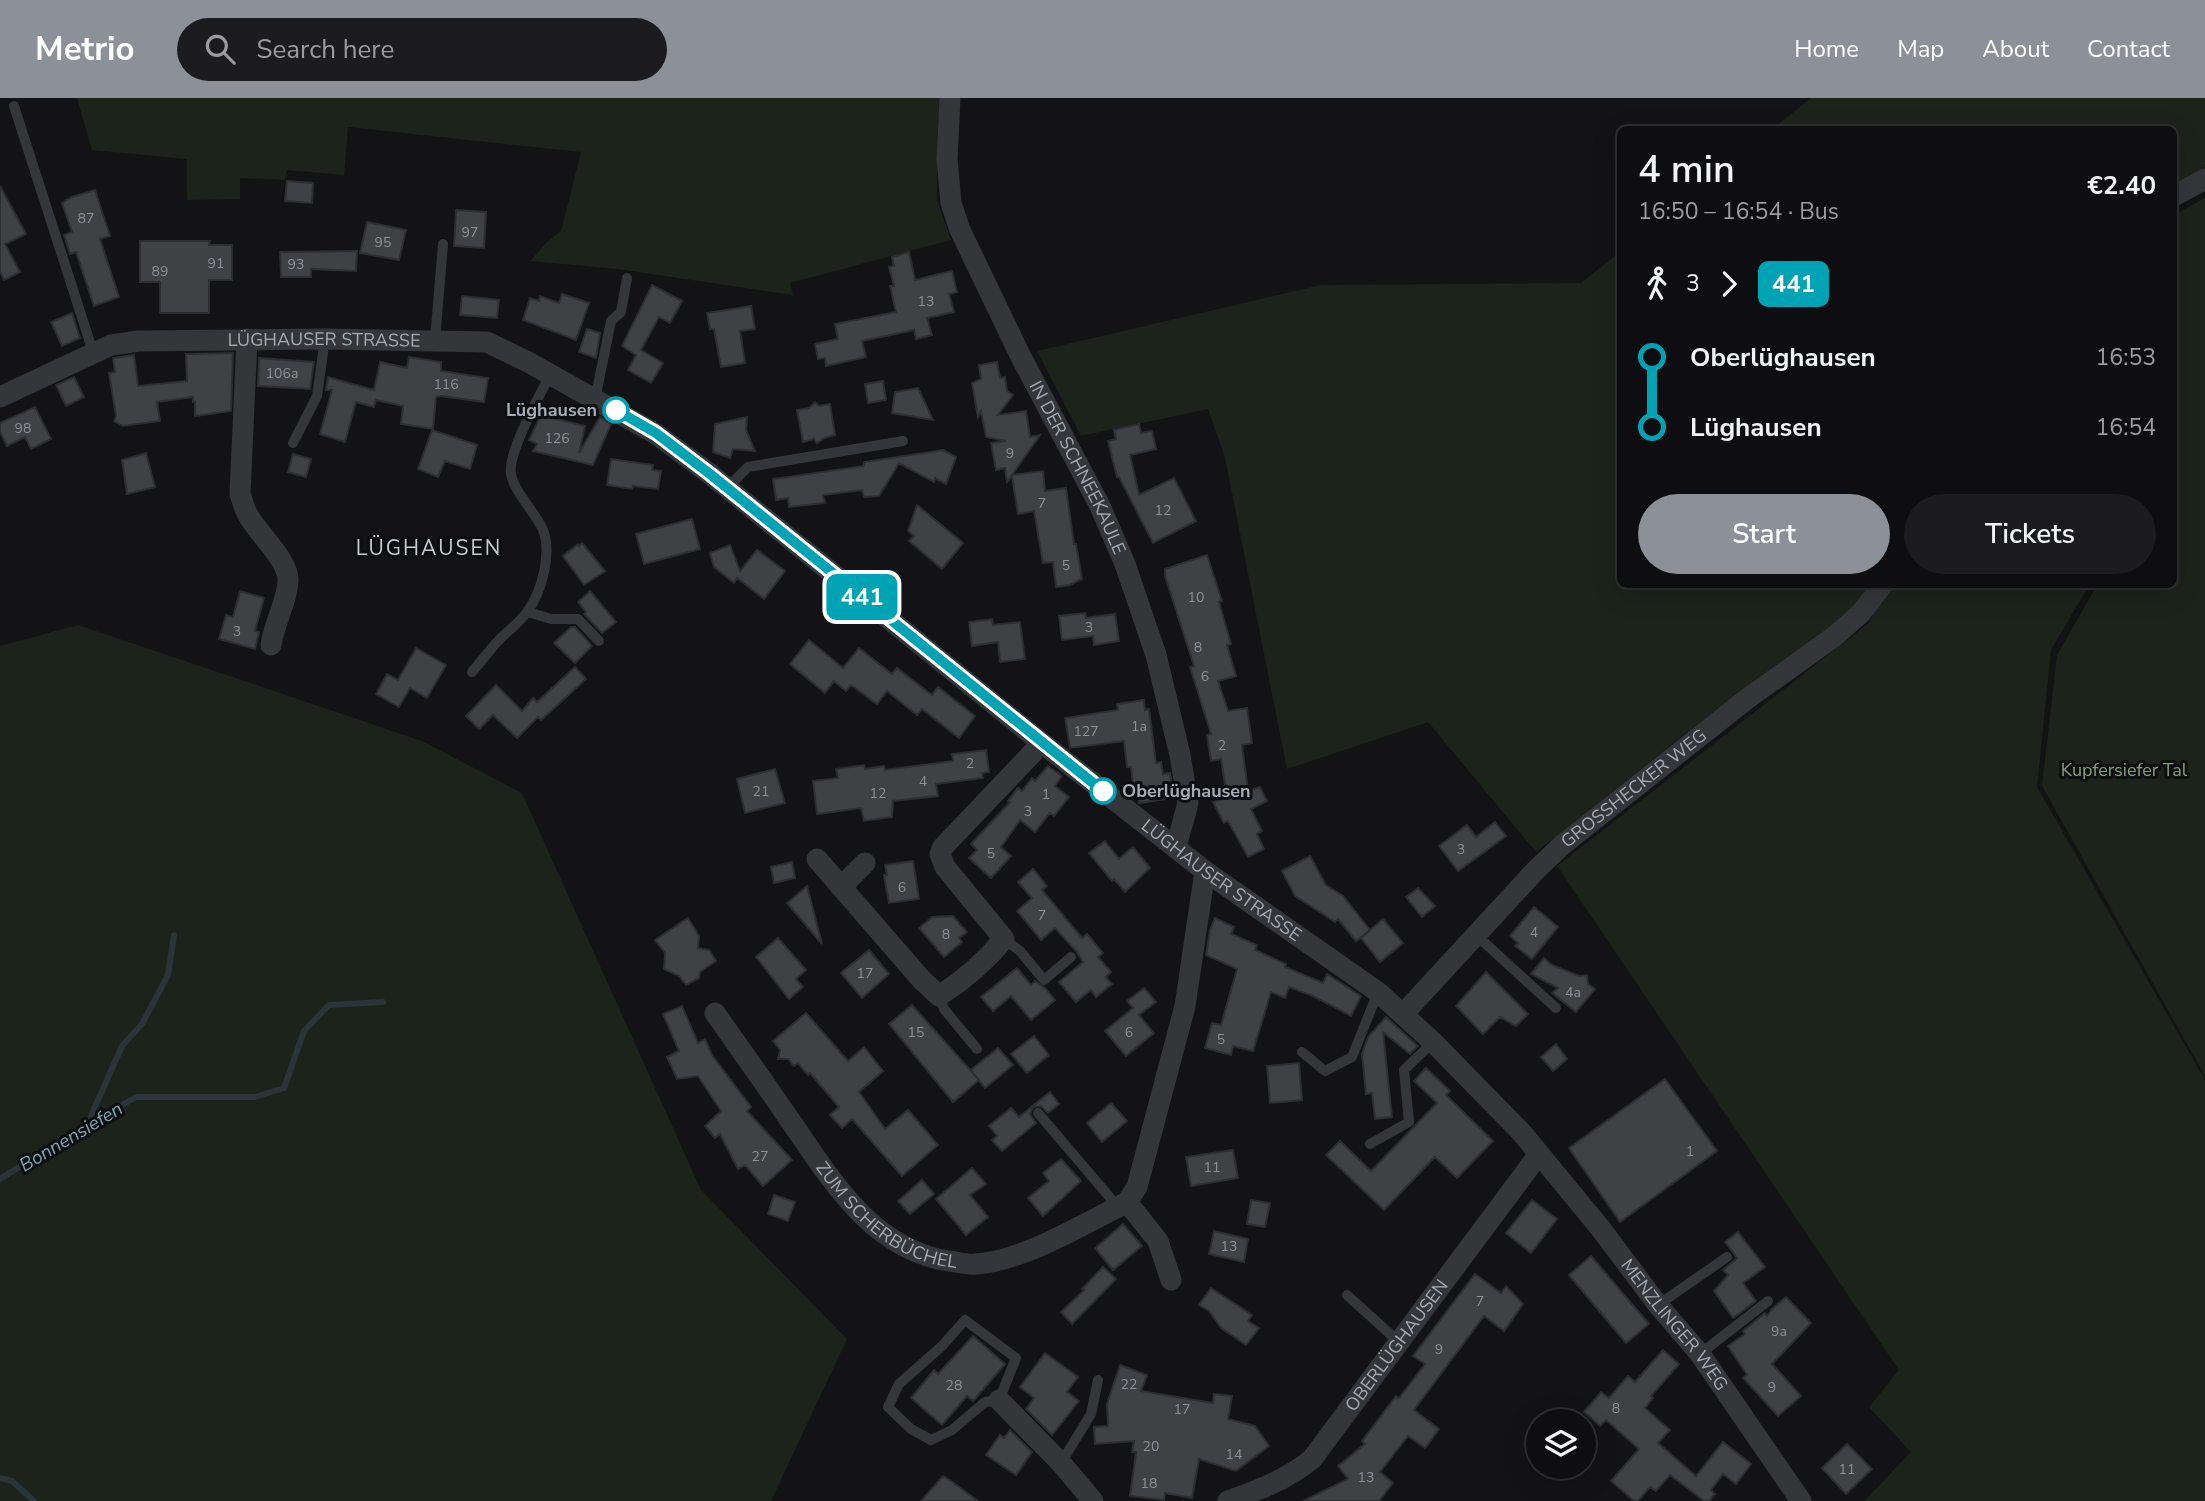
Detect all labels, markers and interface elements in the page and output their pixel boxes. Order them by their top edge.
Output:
search box [177,18,667,81]
text: Metrio [35,27,135,72]
icon: search [201,30,239,68]
text: Search here [257,32,394,67]
text: Home [1794,33,1859,65]
text: Map [1897,33,1944,65]
text: About [1982,33,2049,65]
text: Contact [2087,33,2170,65]
text: 4 min [1638,144,1735,195]
text: €2.40 [2087,168,2156,203]
text: 16:50 – 16:54 · Bus [1638,196,1839,227]
house number: 87 [78,209,94,228]
house number: 97 [462,223,478,242]
house number: 95 [375,233,391,252]
house number: 91 [208,254,224,273]
house number: 93 [288,255,304,274]
house number: 89 [152,262,168,281]
icon: walk [1638,265,1676,303]
icon: forward [1710,265,1748,303]
text: 3 [1686,268,1700,299]
text: 441 [1772,268,1815,300]
house number: 13 [918,292,934,311]
street label: LÜGHAUSER STRASSE [228,327,421,353]
text: Oberlüghausen [1690,340,1876,375]
text: 16:53 [2096,342,2156,373]
house number: 106a [266,364,298,383]
house number: 116 [433,375,459,394]
street label: IN DER SCHNEEKAULE [1024,377,1131,558]
marker: Lüghausen [603,397,629,423]
place label: Lüghausen [506,398,597,422]
text: Lüghausen [1690,410,1822,445]
text: 16:54 [2096,412,2156,443]
house number: 98 [15,419,31,438]
house number: 126 [544,429,570,448]
house number: 9 [1006,444,1014,463]
house number: 7 [1038,494,1046,513]
button: Start [1638,494,1890,574]
button: Tickets [1904,494,2156,574]
house number: 12 [1155,501,1171,520]
district label: LÜGHAUSEN [356,534,502,562]
house number: 5 [1062,556,1070,575]
line badge: 441 [822,574,902,620]
text: 441 [840,581,884,613]
house number: 10 [1188,588,1204,607]
house number: 3 [1085,618,1093,637]
house number: 3 [233,622,241,641]
house number: 8 [1194,638,1202,657]
house number: 6 [1201,667,1209,686]
house number: 1a [1131,717,1147,736]
house number: 127 [1073,722,1099,741]
street label: GROSSHECKER WEG [1556,724,1711,853]
house number: 2 [1218,736,1226,755]
house number: 2 [966,754,974,773]
park label: Kupfersiefer Tal [2061,758,2188,782]
house number: 4 [919,772,927,791]
marker: Oberlüghausen [1090,778,1116,804]
place label: Oberlüghausen [1122,779,1251,803]
house number: 21 [753,782,769,801]
house number: 12 [870,784,886,803]
house number: 1 [1042,785,1050,804]
house number: 3 [1024,802,1032,821]
street label: LÜGHAUSER STRASSE [1137,814,1306,947]
house number: 3 [1457,840,1465,859]
house number: 5 [987,844,995,863]
house number: 6 [898,878,906,897]
house number: 7 [1038,906,1046,925]
house number: 4 [1530,923,1538,942]
house number: 8 [942,925,950,944]
house number: 17 [857,964,873,983]
house number: 4a [1565,983,1581,1002]
house number: 15 [908,1023,924,1042]
house number: 6 [1125,1023,1133,1042]
house number: 5 [1217,1030,1225,1049]
water label: Bonnensiefen [14,1096,128,1178]
house number: 1 [1686,1142,1694,1161]
house number: 27 [752,1147,768,1166]
street label: ZUM SCHERBÜCHEL [810,1157,959,1274]
house number: 11 [1204,1158,1220,1177]
house number: 13 [1221,1237,1237,1256]
street label: MENZLINGER WEG [1616,1254,1734,1395]
street label: OBERLÜGHAUSEN [1340,1275,1454,1416]
house number: 7 [1476,1292,1484,1311]
house number: 9a [1771,1322,1787,1341]
house number: 9 [1435,1340,1443,1359]
house number: 22 [1121,1375,1137,1394]
house number: 28 [946,1376,962,1395]
house number: 9 [1768,1378,1776,1397]
house number: 8 [1612,1399,1620,1418]
house number: 17 [1174,1400,1190,1419]
map controls [1526,1409,1596,1479]
button: layers [1526,1409,1596,1479]
house number: 20 [1143,1437,1159,1456]
house number: 14 [1226,1445,1242,1464]
house number: 11 [1839,1460,1855,1479]
house number: 13 [1358,1468,1374,1487]
house number: 18 [1141,1474,1157,1493]

